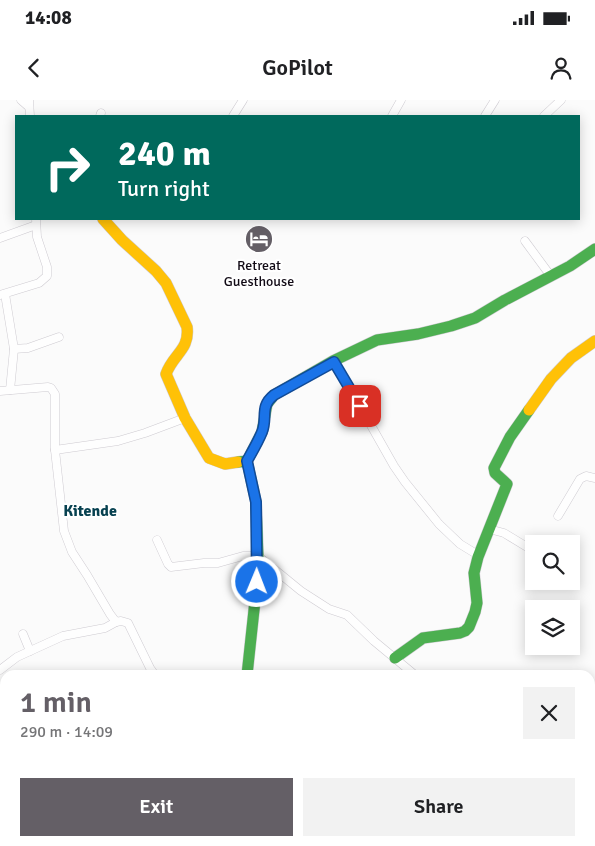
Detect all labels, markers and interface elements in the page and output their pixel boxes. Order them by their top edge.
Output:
text: 14:08 [25,6,72,30]
icon: back [20,54,48,82]
text: GoPilot [262,54,333,81]
icon: person [547,54,575,82]
text: 240 m [118,132,211,175]
icon: right [35,135,100,200]
text: Turn right [118,175,210,202]
hotel icon: Retreat Guesthouse [244,224,274,254]
place label: Retreat Guesthouse [224,257,294,290]
pin [339,385,381,427]
icon: arrive [346,392,374,420]
district label: Kitende [63,501,117,521]
map controls [525,535,580,655]
button: search [525,535,580,590]
position arrow [230,555,282,607]
button: layers [525,600,580,655]
text: 1 min [20,684,92,721]
button: close [523,687,575,739]
text: 290 m · 14:09 [20,722,113,742]
button: Exit [20,778,293,836]
button: Share [303,778,575,836]

